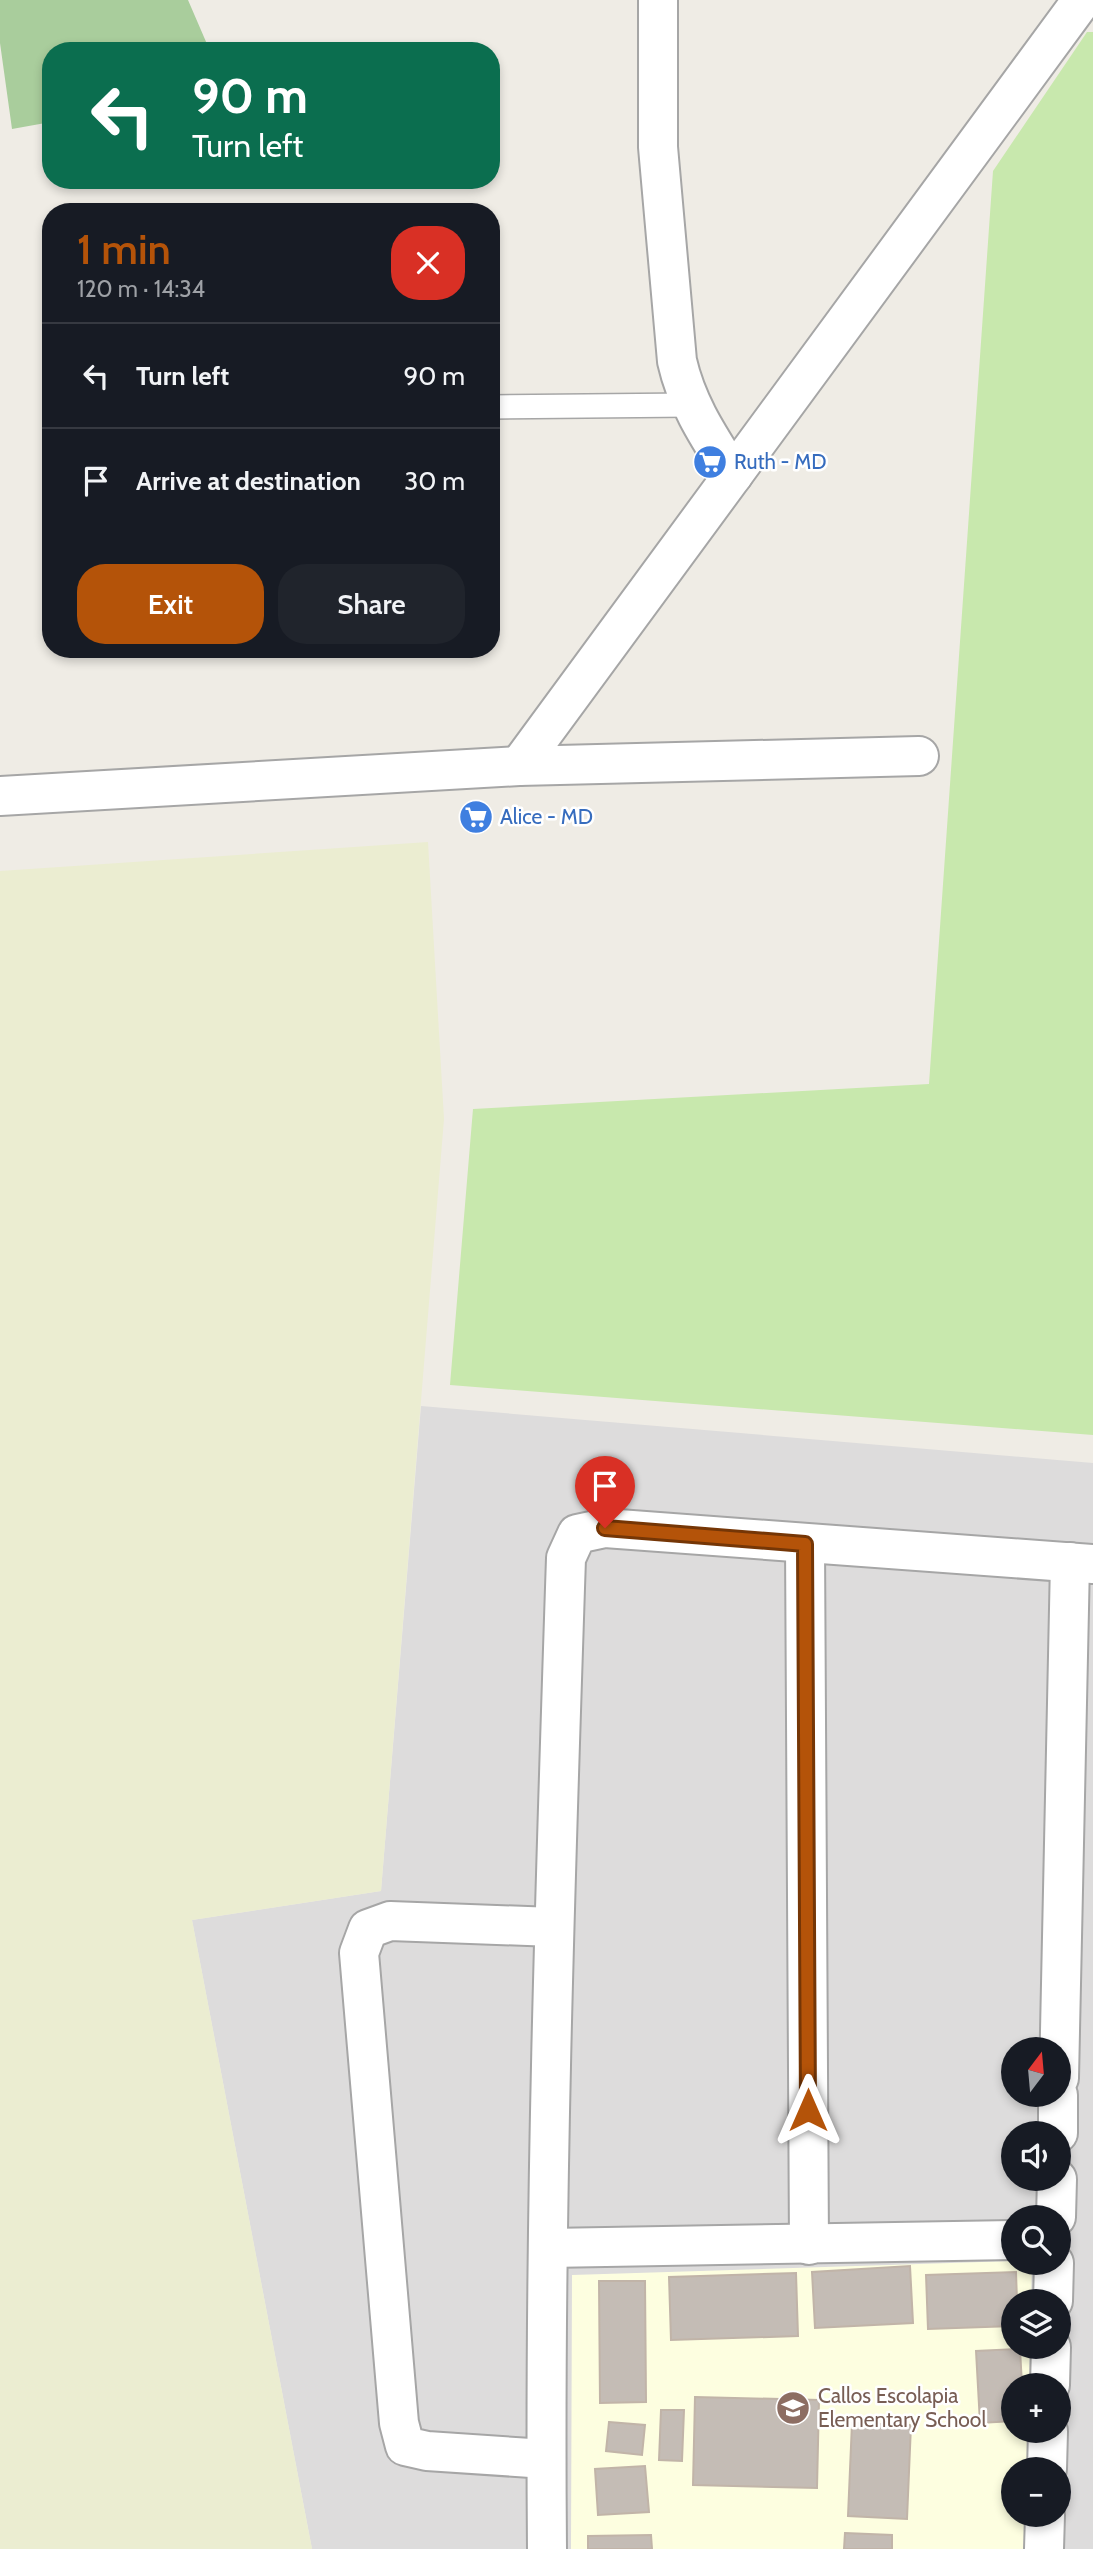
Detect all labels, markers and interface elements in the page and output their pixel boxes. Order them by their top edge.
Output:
text: 90 m [192,66,308,125]
icon: left [77,70,168,161]
text: Turn left [192,126,303,165]
text: 1 min [77,223,171,275]
button: close [391,226,465,300]
text: 120 m · 14:34 [77,275,205,303]
icon: left [77,357,115,395]
text: Turn left [136,360,229,392]
text: 90 m [403,360,465,392]
supermarket icon: Ruth - MD [691,443,729,481]
place label: Ruth - MD [734,449,826,474]
icon: arrive [77,462,115,500]
text: Arrive at destination [136,465,361,497]
text: 30 m [404,465,465,497]
button: Exit [77,564,264,644]
button: Share [278,564,465,644]
supermarket icon: Alice - MD [457,798,495,836]
place label: Alice - MD [500,804,593,829]
pin [575,1456,635,1528]
icon: arrive [586,1467,624,1505]
north arrow [1001,2037,1071,2107]
map controls [1001,2037,1071,2527]
position arrow [771,2073,845,2147]
button: sound [1001,2121,1071,2191]
button: search [1001,2205,1071,2275]
button: layers [1001,2289,1071,2359]
button: + [1001,2373,1071,2443]
place label: Callos Escolapia Elementary School [818,2383,986,2432]
school or university icon: Callos Escolapia Elementary School [774,2389,812,2427]
button: − [1001,2457,1071,2527]

